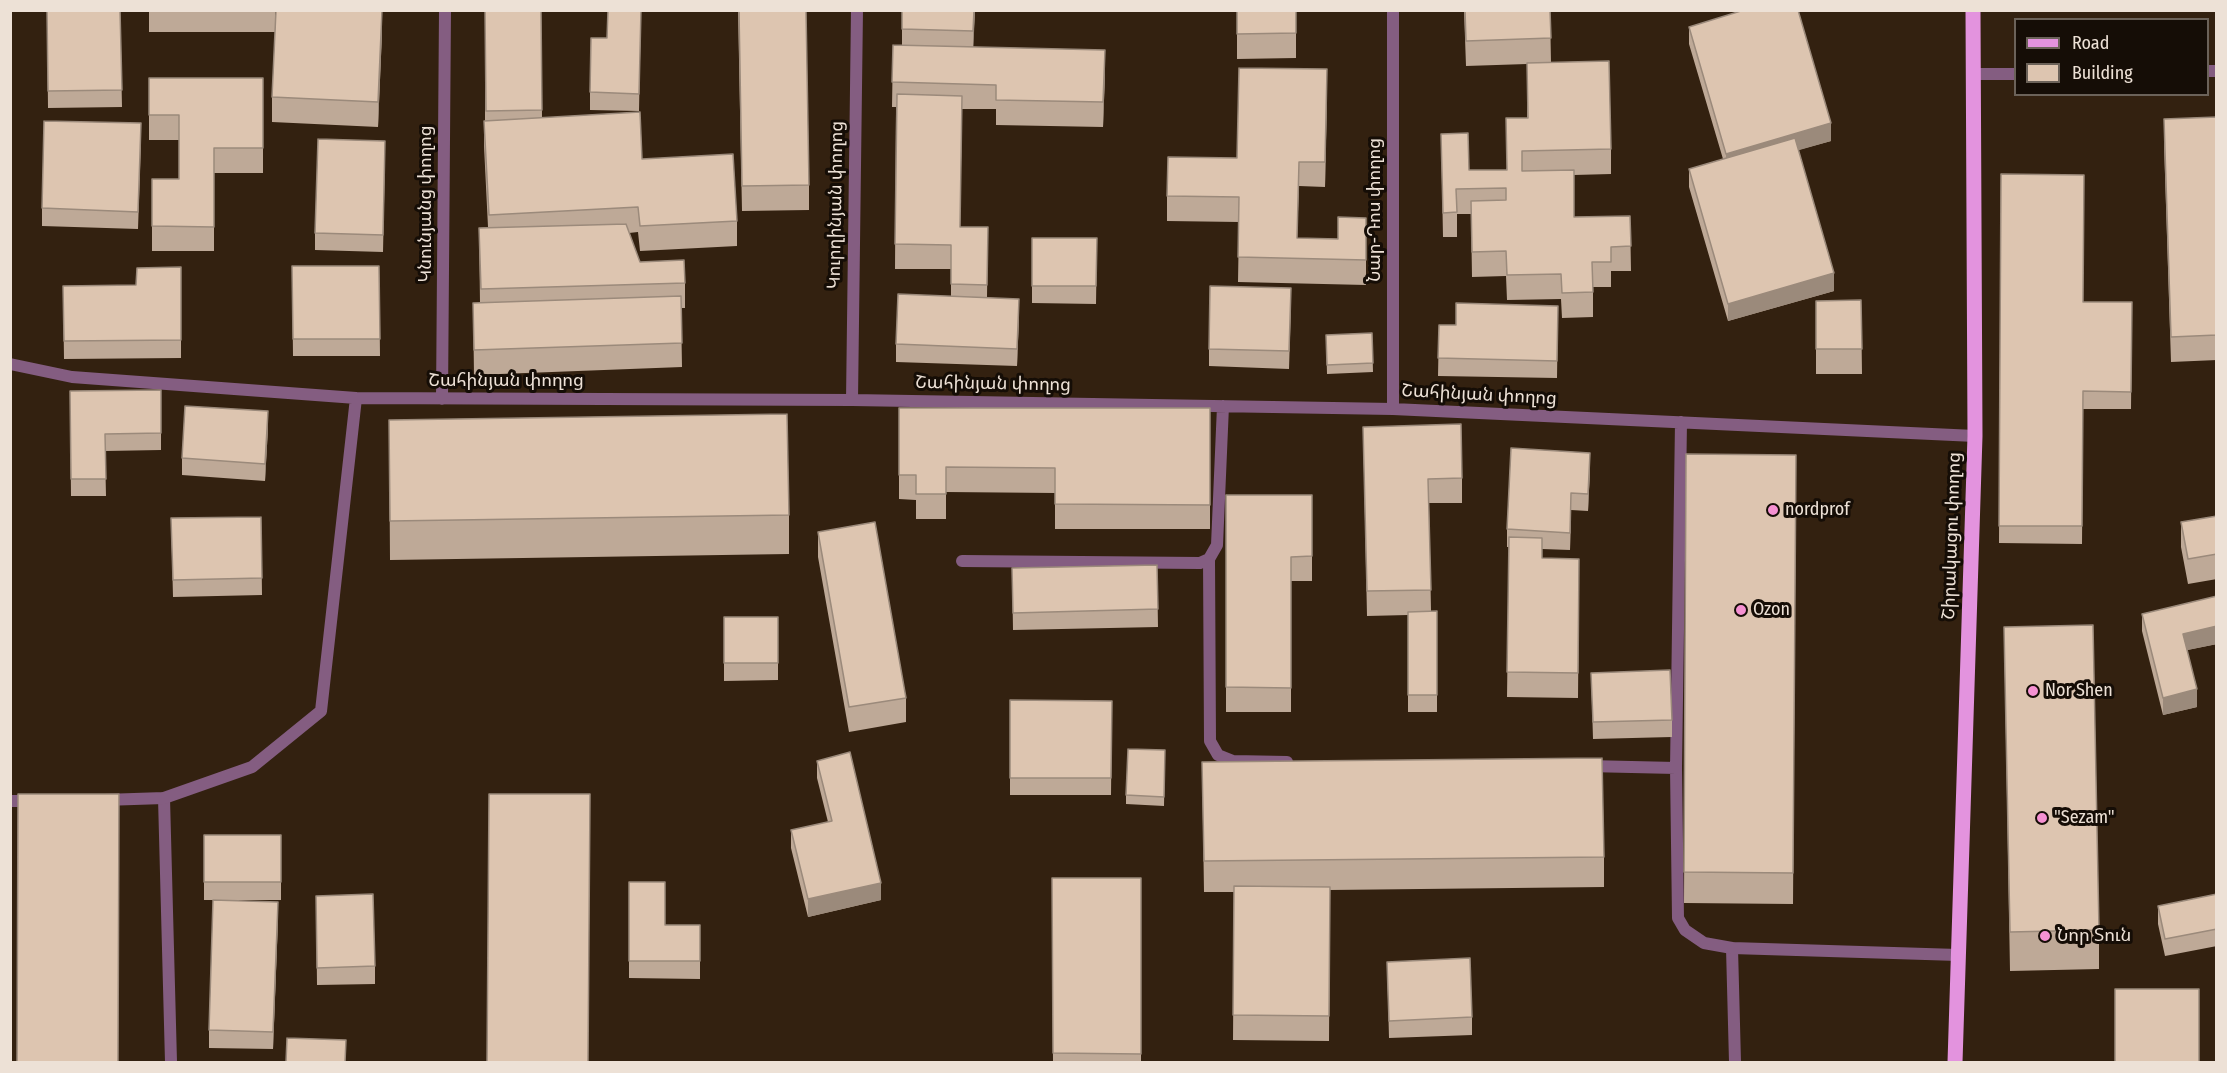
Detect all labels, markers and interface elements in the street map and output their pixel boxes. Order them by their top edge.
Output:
legend [2014,18,2209,96]
text: Road [2072,32,2109,54]
text: Building [2072,62,2133,84]
street label: Կուրղինյան փողոց [824,121,848,289]
street label: Կնունյանց փողոց [415,125,437,283]
street label: Նար-Դոս փողոց [1364,138,1386,282]
street label: Շահինյան փողոց [428,370,584,392]
street label: Շահինյան փողոց [915,372,1071,396]
street label: Շահինյան փողոց [1401,380,1557,410]
street label: Շիրակացու փողոց [1938,452,1966,620]
place label: nordprof [1785,499,1850,521]
marker: nordprof [1766,503,1780,517]
place label: Ozon [1753,599,1790,621]
marker: Ozon [1734,603,1748,617]
place label: Nor Shen [2045,680,2113,702]
marker: Nor Shen [2026,684,2040,698]
place label: "Sezam" [2054,807,2115,829]
marker: "Sezam" [2035,811,2049,825]
place label: Նոր Տուն [2057,925,2131,947]
marker: Նոր Տուն [2038,929,2052,943]

